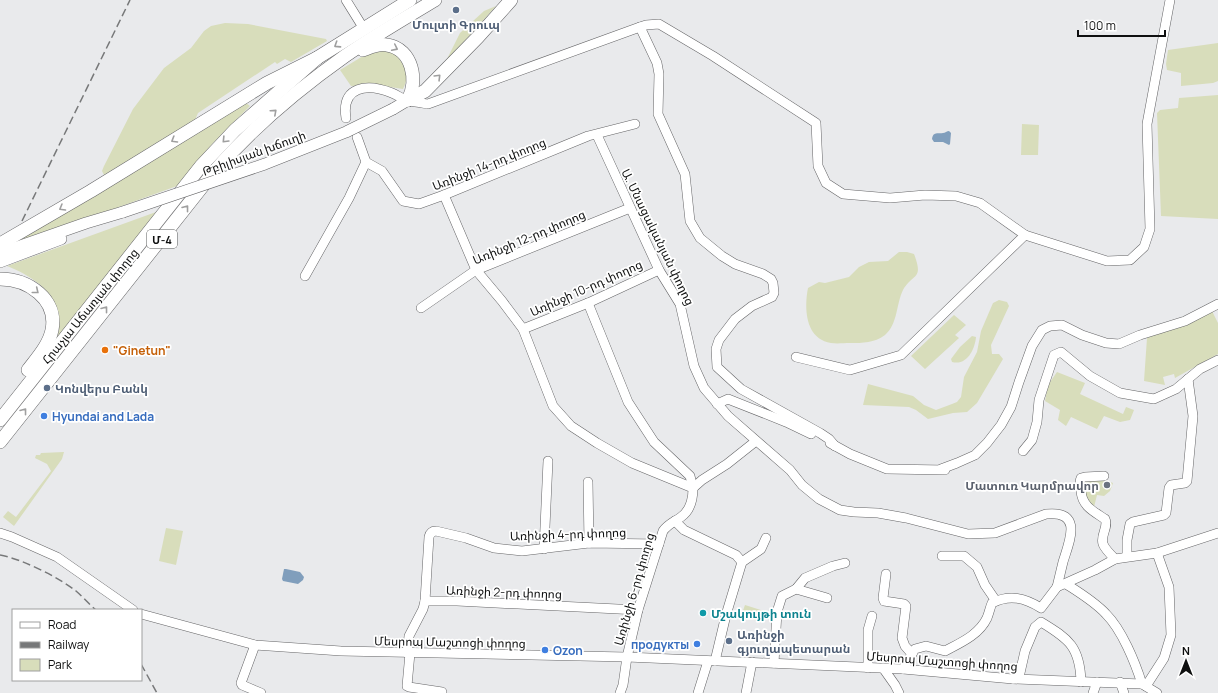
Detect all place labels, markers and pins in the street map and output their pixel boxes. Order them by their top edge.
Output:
marker: Մուլտի Գրուպ [451,5,461,15]
place label: Մուլտի Գրուպ [412,16,500,33]
place label: "Ginetun" [113,342,171,359]
marker: "Ginetun" [100,345,110,355]
place label: Կոնվերս Բանկ [55,380,148,397]
marker: Կոնվերս Բանկ [42,383,52,393]
place label: Hyundai and Lada [52,408,154,425]
marker: Hyundai and Lada [39,411,49,421]
place label: Մատուռ Կարմրավոր [965,477,1099,494]
marker: Մատուռ Կարմրավոր [1102,480,1112,490]
place label: Մշակույթի տուն [711,605,811,622]
marker: Մշակույթի տուն [698,608,708,618]
place label: Առինջի գյուղապետարան [737,626,850,657]
place label: продукты [631,636,689,653]
marker: Առինջի գյուղապետարան [724,636,734,646]
marker: продукты [692,639,702,649]
place label: Ozon [553,642,583,659]
marker: Ozon [540,645,550,655]

